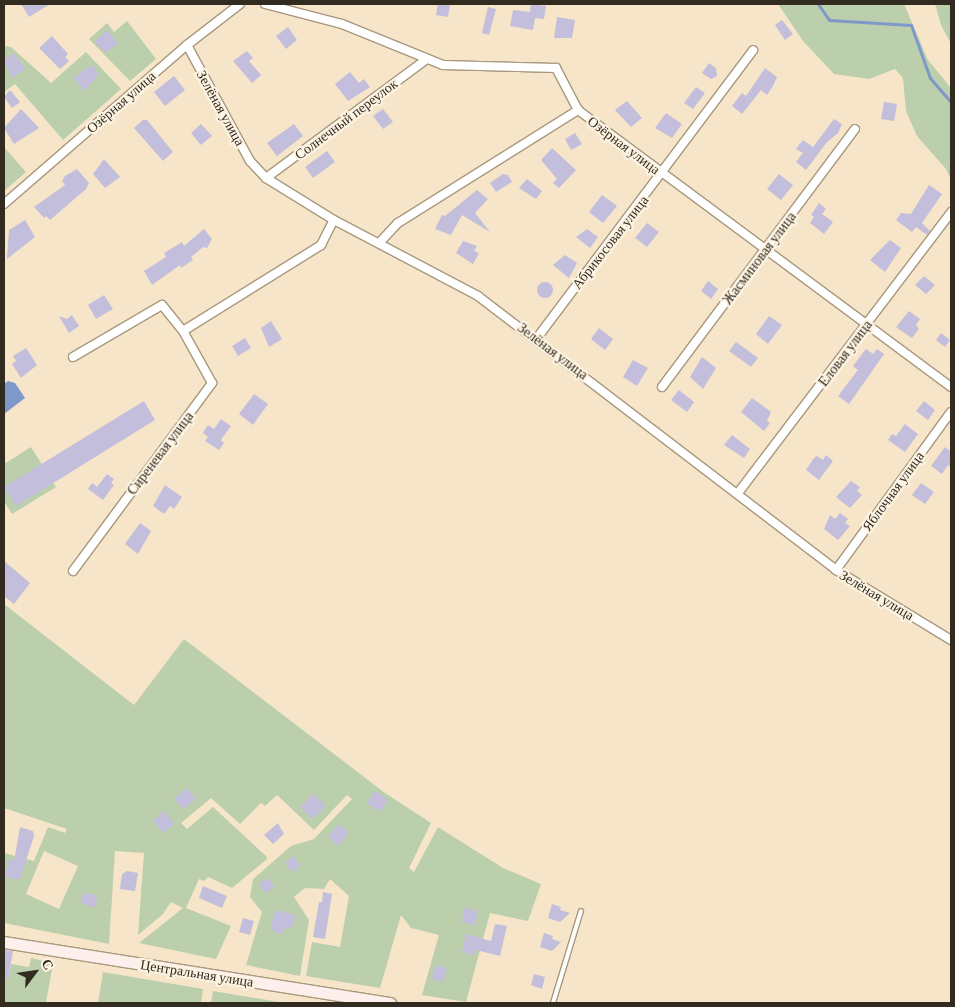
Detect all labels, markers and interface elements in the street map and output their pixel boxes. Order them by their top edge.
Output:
street label: Озёрная улица [83,67,159,137]
street label: Зелёная улица [193,67,249,149]
street label: Солнечный переулок [291,75,401,163]
street label: Озёрная улица [585,112,663,178]
street label: Абрикосовая улица [568,192,652,292]
street label: Жасминовая улица [719,208,799,308]
street label: Еловая улица [815,316,875,390]
street label: Зелёная улица [514,319,592,383]
street label: Сиреневая улица [123,408,197,498]
street label: Яблочная улица [859,448,927,534]
street label: Зелёная улица [837,566,917,624]
north arrow [10,947,60,997]
text: С [38,956,57,973]
street label: Центральная улица [139,956,255,990]

